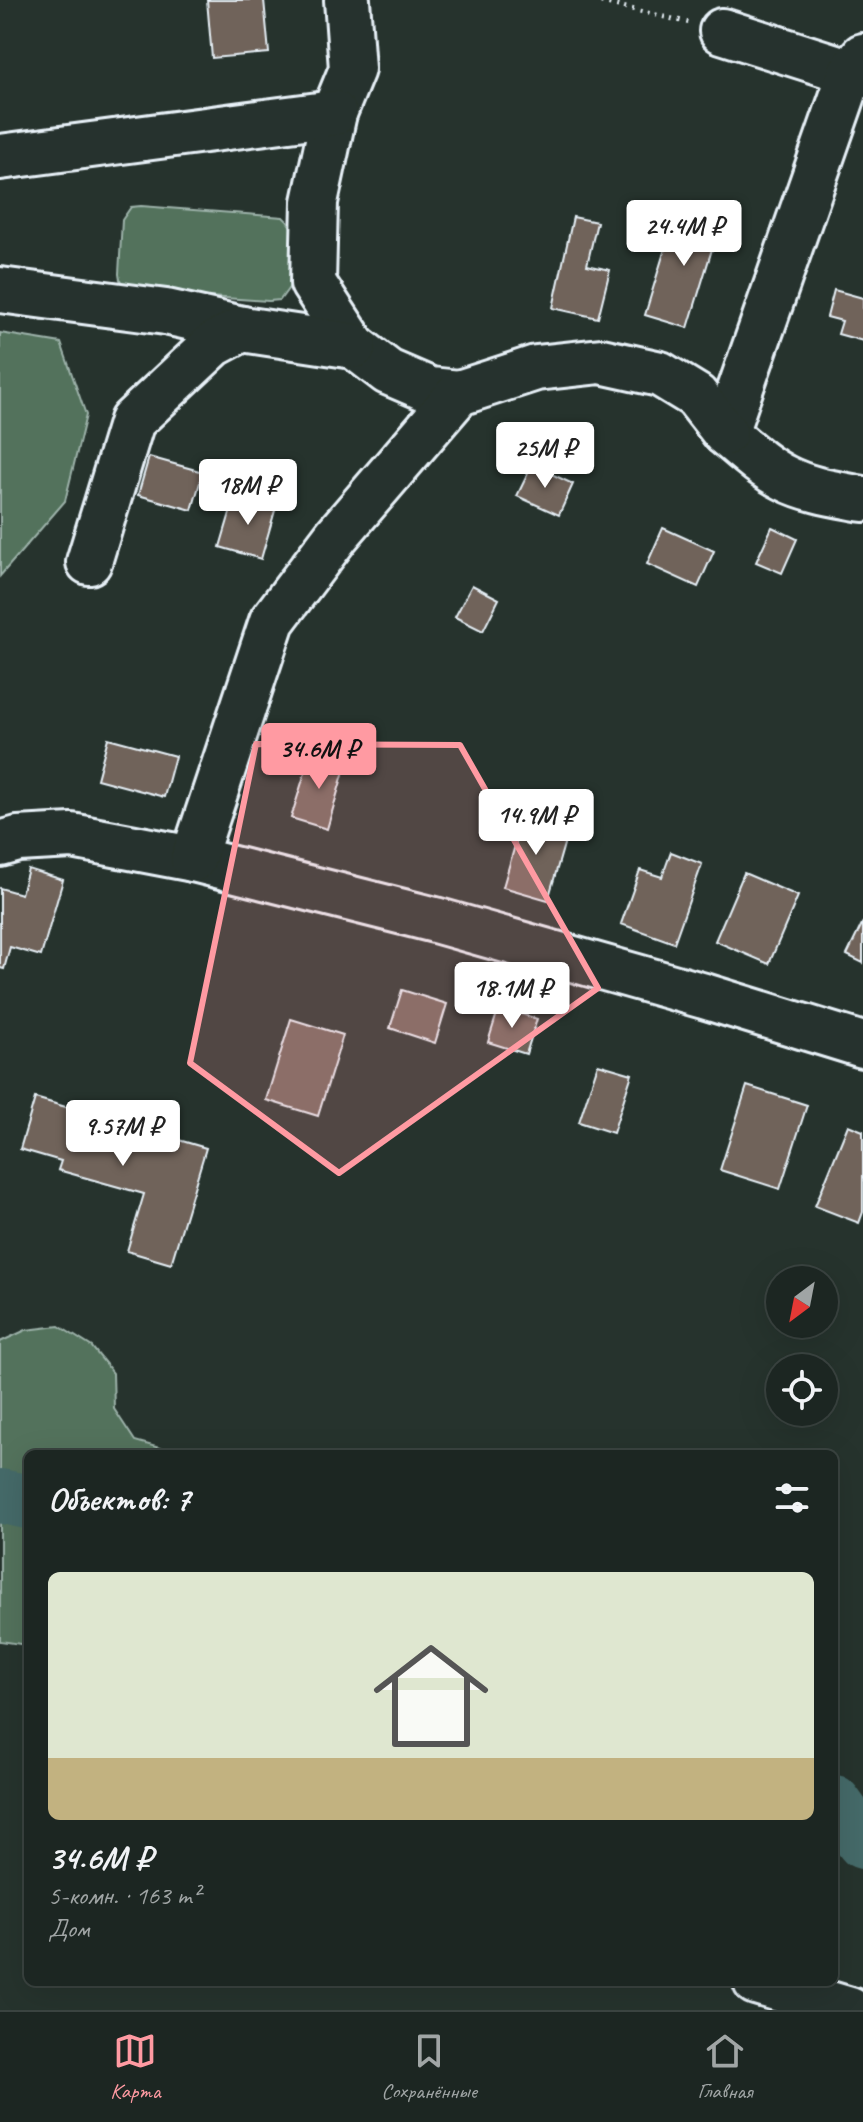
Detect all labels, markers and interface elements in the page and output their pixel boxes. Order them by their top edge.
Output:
pin: 24.4M ₽ [610,200,758,268]
text: 24.4M ₽ [645,209,723,242]
pin: 25M ₽ [489,422,601,490]
text: 25M ₽ [514,431,576,464]
pin: 18M ₽ [192,459,304,527]
text: 18M ₽ [217,468,279,501]
pin: 34.6M ₽ [245,723,393,791]
text: 34.6M ₽ [279,732,359,765]
pin: 14.9M ₽ [462,789,610,857]
text: 14.9M ₽ [497,798,575,831]
pin: 18.1M ₽ [438,962,586,1030]
text: 18.1M ₽ [473,971,551,1004]
pin: 9.57M ₽ [49,1100,197,1168]
text: 9.57M ₽ [84,1109,162,1142]
north arrow [766,1266,838,1338]
map controls [766,1266,838,1426]
button: locate [766,1354,838,1426]
icon: filters [770,1476,814,1520]
text: Объектов: 7 [48,1477,190,1520]
icon: home [359,1624,503,1768]
text: 34.6M ₽ [48,1836,152,1879]
text: 5-комн. · 163 m² [48,1879,200,1912]
text: Дом [48,1912,90,1945]
tab: Карта [110,2029,161,2105]
tab: Сохранённые [381,2029,477,2105]
tab: Главная [698,2029,753,2105]

